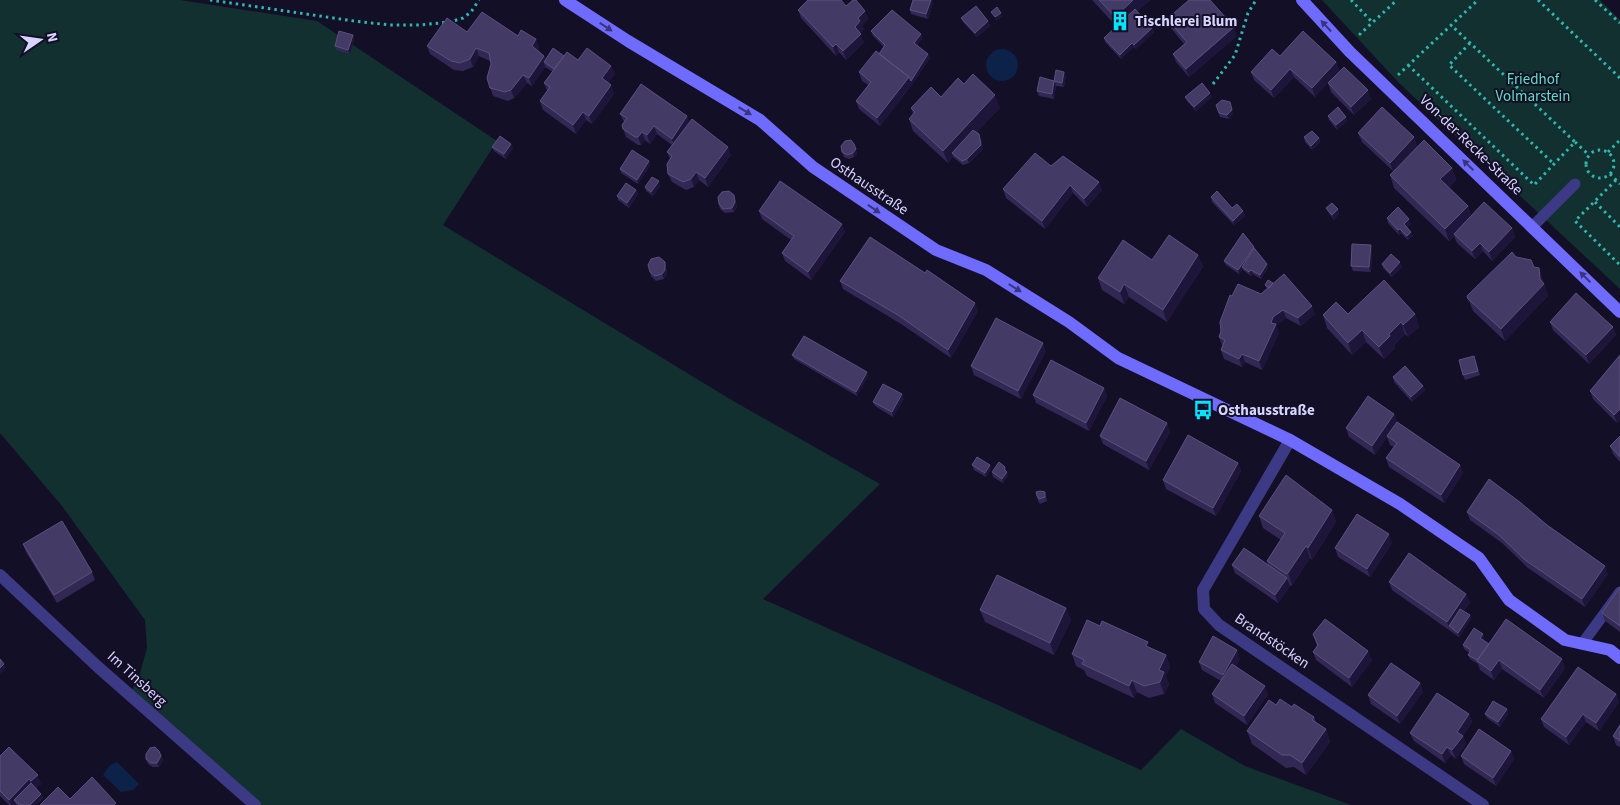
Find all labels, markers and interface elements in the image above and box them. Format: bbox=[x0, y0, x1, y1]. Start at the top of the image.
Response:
building icon: Tischlerei Blum bbox=[1109, 10, 1131, 32]
place label: Tischlerei Blum bbox=[1135, 11, 1237, 32]
north arrow bbox=[15, 15, 65, 65]
one-way arrow bbox=[1320, 20, 1332, 32]
one-way arrow bbox=[600, 22, 613, 31]
text: N bbox=[41, 31, 62, 44]
park label: Friedhof Volmarstein bbox=[1496, 69, 1570, 107]
street label: Von-der-Recke-Straße bbox=[1414, 90, 1528, 200]
one-way arrow bbox=[739, 106, 752, 115]
street label: Osthausstraße bbox=[826, 152, 912, 220]
one-way arrow bbox=[1463, 159, 1475, 171]
one-way arrow bbox=[868, 204, 881, 213]
one-way arrow bbox=[1579, 272, 1591, 284]
one-way arrow bbox=[1009, 283, 1022, 293]
bus stop icon: Osthausstraße bbox=[1192, 399, 1214, 421]
place label: Osthausstraße bbox=[1218, 400, 1315, 421]
street label: Brandstöcken bbox=[1230, 608, 1314, 674]
street label: Im Tinsberg bbox=[102, 646, 172, 712]

